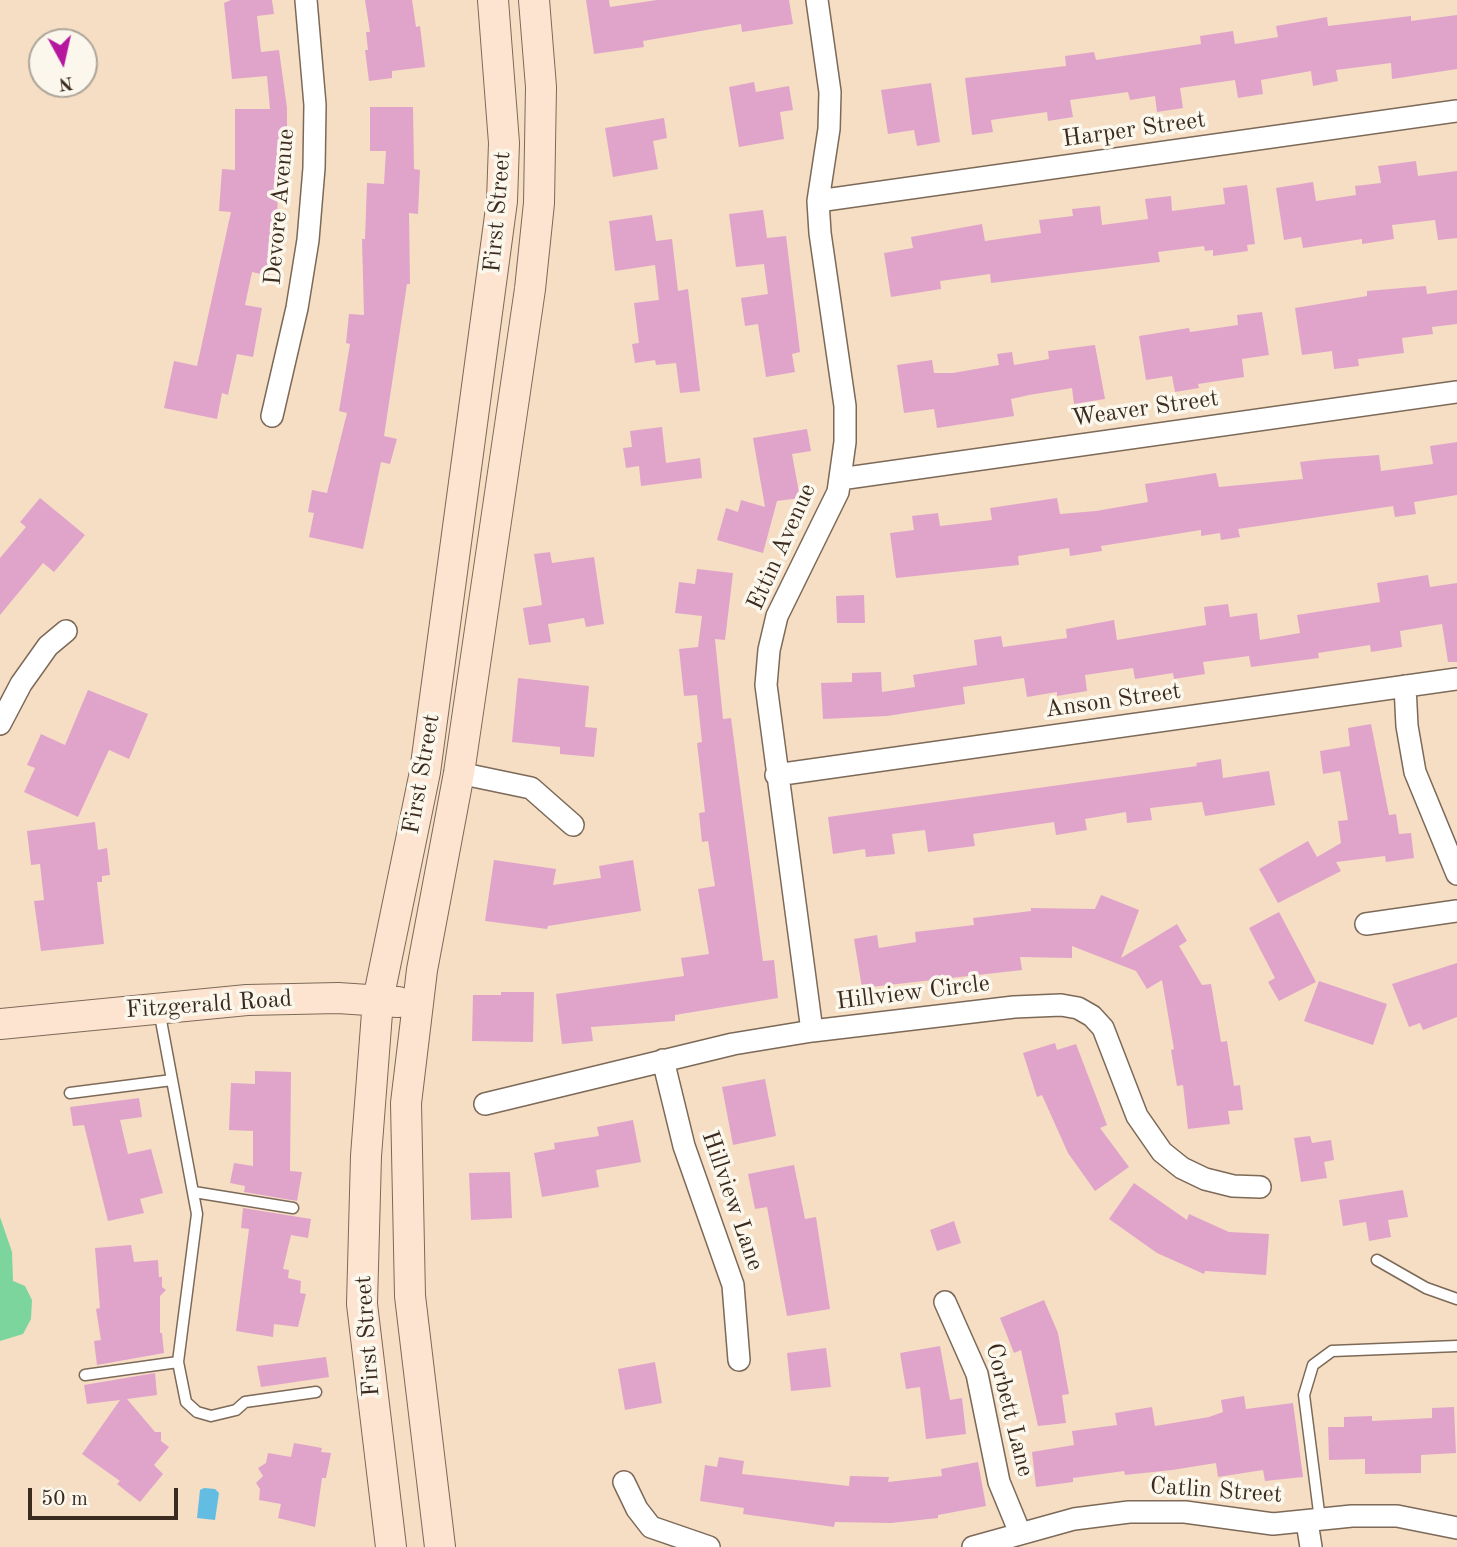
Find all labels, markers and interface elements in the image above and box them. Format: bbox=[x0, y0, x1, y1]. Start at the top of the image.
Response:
north arrow bbox=[28, 28, 98, 98]
text: N bbox=[57, 72, 74, 93]
street label: Harper Street bbox=[1061, 106, 1207, 154]
street label: Devore Avenue bbox=[259, 128, 301, 286]
street label: First Street bbox=[478, 150, 518, 274]
street label: Weaver Street bbox=[1070, 384, 1220, 434]
street label: Ettin Avenue bbox=[741, 479, 823, 615]
street label: Anson Street bbox=[1043, 677, 1183, 725]
street label: First Street bbox=[397, 712, 447, 836]
street label: Hillview Circle bbox=[835, 969, 991, 1017]
street label: Fitzgerald Road bbox=[125, 985, 293, 1025]
street label: Hillview Lane bbox=[695, 1127, 769, 1275]
street label: First Street bbox=[349, 1274, 387, 1398]
street label: Corbett Lane bbox=[979, 1340, 1039, 1480]
street label: Catlin Street bbox=[1149, 1472, 1283, 1510]
scale bar bbox=[32, 1474, 182, 1518]
text: 50 m bbox=[41, 1489, 88, 1510]

